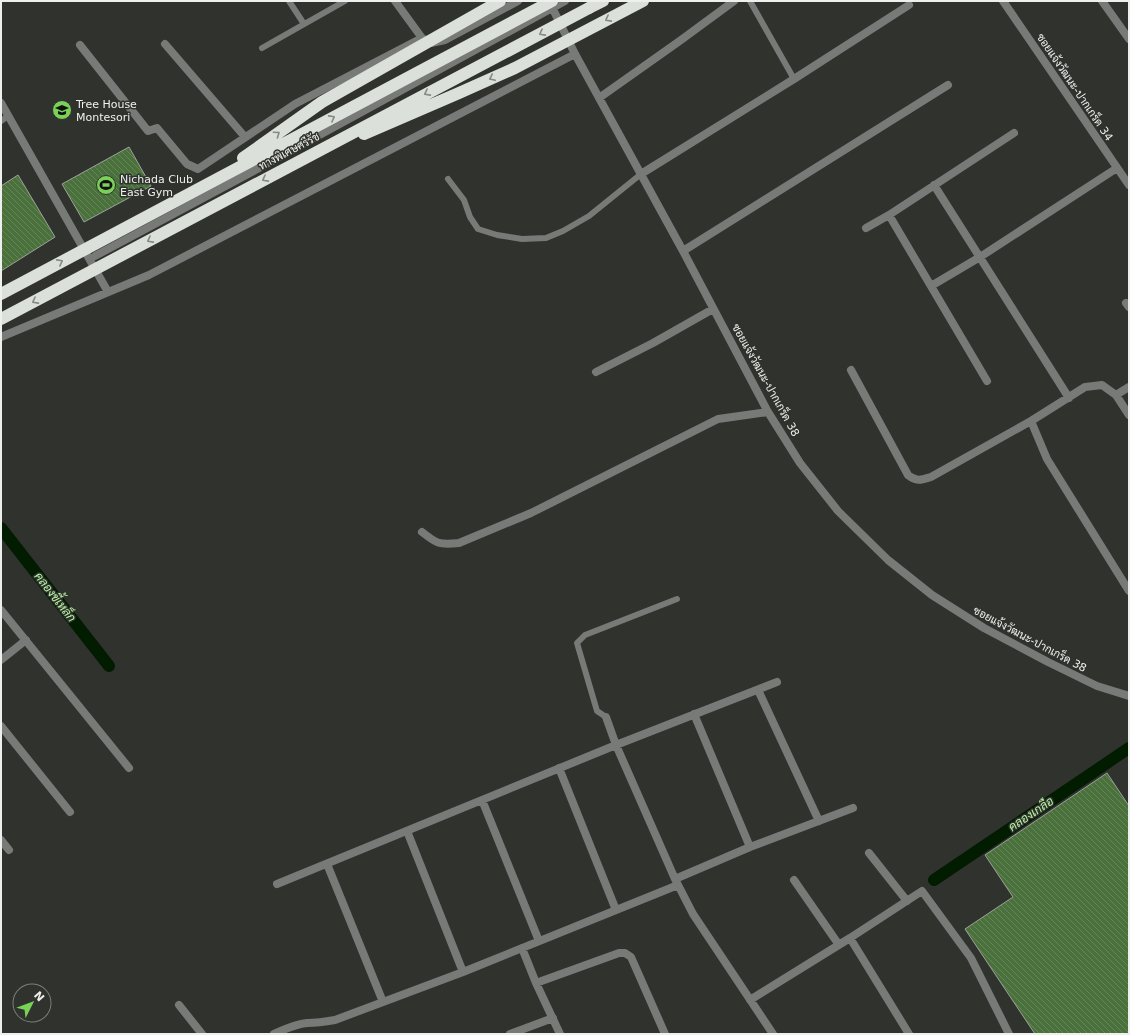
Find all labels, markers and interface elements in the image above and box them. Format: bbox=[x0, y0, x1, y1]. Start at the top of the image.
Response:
one-way arrow bbox=[605, 14, 612, 22]
one-way arrow bbox=[539, 28, 547, 36]
street label: ซอยแจ้งวัฒนะ-ปากเกร็ด 34 bbox=[1034, 29, 1118, 143]
one-way arrow bbox=[489, 73, 497, 81]
one-way arrow bbox=[424, 88, 431, 96]
place label: Tree House Montesori bbox=[75, 98, 137, 124]
school or university icon: Tree House Montesori bbox=[51, 99, 73, 121]
one-way arrow bbox=[328, 115, 336, 122]
street label: ทางพิเศษศรีรัช bbox=[256, 128, 322, 173]
one-way arrow bbox=[273, 131, 280, 139]
place label: Nichada Club East Gym bbox=[120, 173, 193, 199]
sports icon: Nichada Club East Gym bbox=[95, 174, 117, 196]
one-way arrow bbox=[261, 174, 269, 181]
one-way arrow bbox=[147, 235, 154, 242]
one-way arrow bbox=[56, 260, 63, 267]
one-way arrow bbox=[32, 296, 39, 303]
street label: ซอยแจ้งวัฒนะ-ปากเกร็ด 38 bbox=[729, 320, 805, 439]
water label: คลองขี้เหล็ก bbox=[31, 567, 82, 625]
street label: ซอยแจ้งวัฒนะ-ปากเกร็ด 38 bbox=[971, 601, 1090, 675]
water label: คลองเกลือ bbox=[1005, 793, 1056, 834]
north arrow bbox=[12, 983, 52, 1023]
text: N bbox=[31, 989, 47, 1004]

